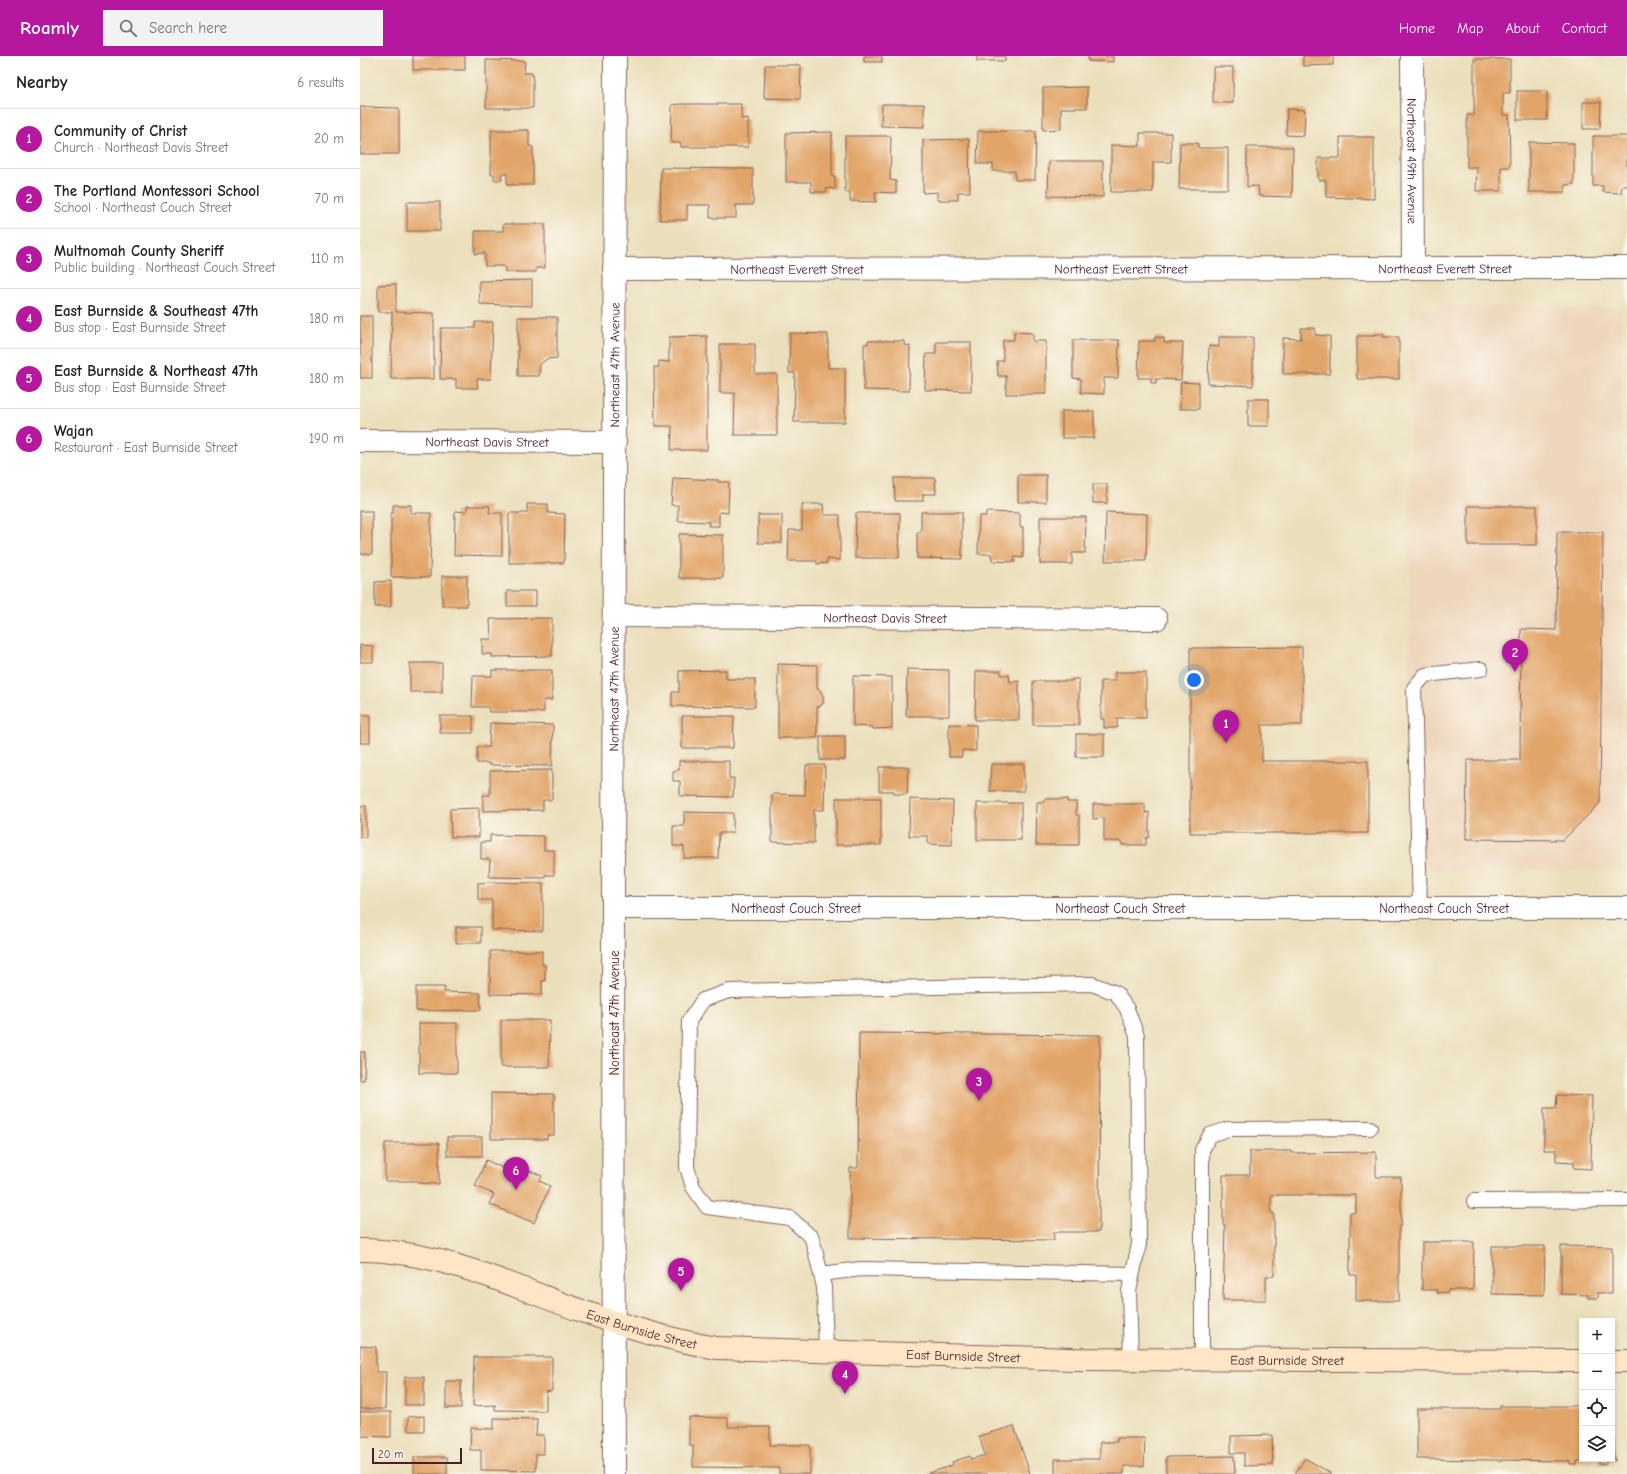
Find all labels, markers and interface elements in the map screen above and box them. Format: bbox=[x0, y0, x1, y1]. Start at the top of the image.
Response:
search box bbox=[103, 10, 383, 46]
text: Roamly bbox=[20, 17, 79, 39]
icon: search bbox=[117, 17, 139, 39]
text: Search here bbox=[149, 19, 227, 37]
text: Home bbox=[1399, 20, 1435, 37]
text: Map bbox=[1457, 20, 1483, 37]
text: About bbox=[1505, 20, 1540, 37]
text: Contact bbox=[1562, 20, 1607, 37]
text: Nearby bbox=[16, 73, 67, 92]
text: 6 results bbox=[297, 75, 344, 90]
street label: Northeast 49th Avenue bbox=[1405, 98, 1420, 224]
text: Community of Christ bbox=[54, 122, 187, 140]
text: 1 bbox=[26, 131, 32, 146]
text: 20 m bbox=[314, 131, 344, 146]
text: Church · Northeast Davis Street bbox=[54, 140, 228, 155]
text: The Portland Montessori School bbox=[54, 182, 260, 200]
text: 2 bbox=[26, 191, 32, 206]
text: 70 m bbox=[315, 191, 344, 206]
text: School · Northeast Couch Street bbox=[54, 200, 232, 215]
text: Multnomah County Sheriff bbox=[54, 242, 224, 260]
text: 3 bbox=[26, 251, 32, 266]
text: 110 m bbox=[311, 251, 344, 266]
text: Public building · Northeast Couch Street bbox=[54, 260, 275, 275]
street label: Northeast Everett Street bbox=[730, 261, 865, 276]
street label: Northeast Everett Street bbox=[1054, 261, 1189, 276]
street label: Northeast Everett Street bbox=[1378, 261, 1513, 276]
text: East Burnside & Southeast 47th bbox=[54, 302, 258, 320]
street label: Northeast 47th Avenue bbox=[607, 302, 622, 428]
text: 4 bbox=[26, 311, 32, 326]
text: 180 m bbox=[309, 311, 344, 326]
text: Bus stop · East Burnside Street bbox=[54, 320, 226, 335]
text: East Burnside & Northeast 47th bbox=[54, 362, 258, 380]
text: 5 bbox=[26, 371, 32, 386]
text: 180 m bbox=[309, 371, 344, 386]
text: Bus stop · East Burnside Street bbox=[54, 380, 226, 395]
text: Wajan bbox=[54, 422, 93, 440]
text: 6 bbox=[26, 431, 32, 446]
text: 190 m bbox=[309, 431, 344, 446]
street label: Northeast Davis Street bbox=[425, 434, 550, 449]
text: Restaurant · East Burnside Street bbox=[54, 440, 237, 455]
street label: Northeast Davis Street bbox=[823, 610, 948, 625]
street label: Northeast 47th Avenue bbox=[606, 626, 621, 752]
pin: 2 bbox=[1502, 639, 1528, 672]
your location bbox=[1184, 670, 1204, 690]
pin: 1 bbox=[1213, 710, 1239, 743]
street label: Northeast Couch Street bbox=[731, 901, 862, 916]
street label: Northeast Couch Street bbox=[1055, 901, 1186, 916]
street label: Northeast Couch Street bbox=[1379, 901, 1510, 916]
street label: Northeast 47th Avenue bbox=[607, 950, 622, 1076]
pin: 3 bbox=[966, 1068, 992, 1101]
pin: 6 bbox=[503, 1157, 529, 1190]
pin: 5 bbox=[668, 1258, 694, 1291]
street label: East Burnside Street bbox=[585, 1306, 699, 1352]
map controls bbox=[1579, 1318, 1615, 1462]
button: + bbox=[1579, 1318, 1615, 1354]
street label: East Burnside Street bbox=[906, 1346, 1022, 1365]
street label: East Burnside Street bbox=[1230, 1352, 1345, 1368]
button: − bbox=[1579, 1354, 1615, 1390]
pin: 4 bbox=[832, 1361, 858, 1394]
button: locate bbox=[1579, 1390, 1615, 1426]
button: layers bbox=[1579, 1426, 1615, 1462]
scale bar bbox=[372, 1446, 462, 1465]
text: 20 m bbox=[378, 1448, 403, 1461]

